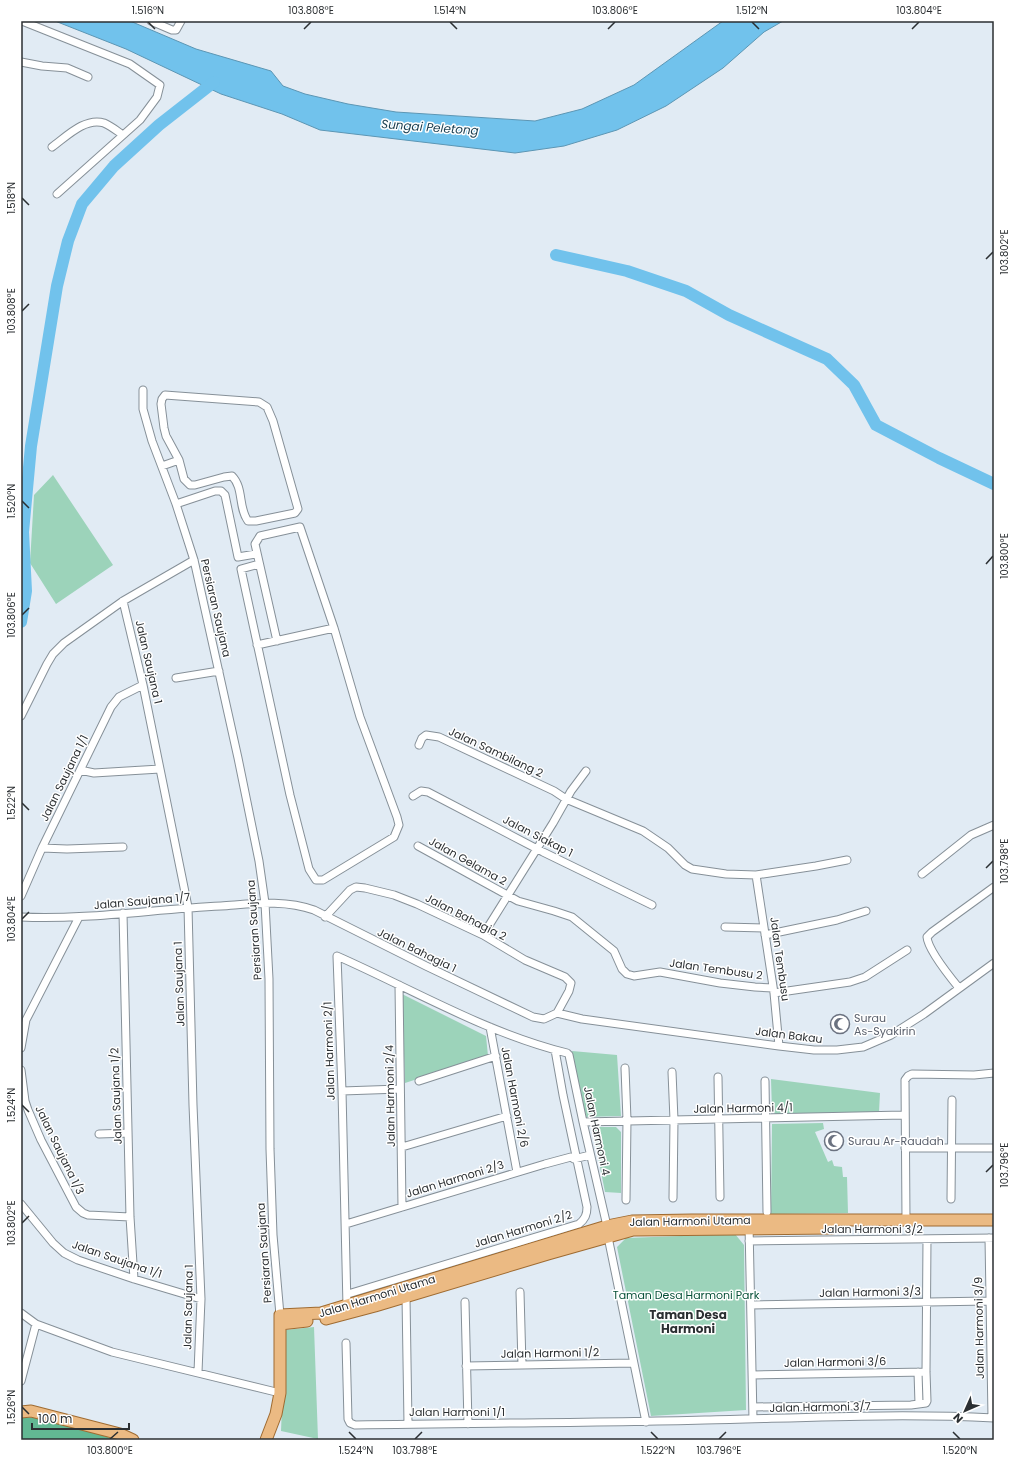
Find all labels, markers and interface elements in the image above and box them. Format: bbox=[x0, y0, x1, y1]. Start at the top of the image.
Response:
text: 1.516°N bbox=[132, 3, 164, 18]
text: 103.808°E bbox=[288, 3, 334, 18]
text: 1.514°N bbox=[434, 3, 466, 18]
text: 103.806°E bbox=[592, 3, 638, 18]
text: 1.512°N bbox=[736, 3, 768, 18]
text: 103.804°E bbox=[896, 3, 942, 18]
water label: Sungai Peletong bbox=[381, 115, 479, 139]
text: 1.518°N bbox=[4, 182, 19, 214]
text: 103.802°E bbox=[997, 229, 1012, 275]
text: 103.808°E bbox=[4, 288, 19, 334]
text: 1.520°N bbox=[4, 484, 19, 518]
text: 103.800°E bbox=[997, 533, 1012, 579]
street label: Persiaran Saujana bbox=[197, 557, 235, 659]
text: 103.806°E bbox=[4, 592, 19, 638]
street label: Jalan Saujana 1 bbox=[132, 619, 166, 705]
street label: Jalan Sambilang 2 bbox=[446, 723, 546, 781]
street label: Jalan Saujana 1/1 bbox=[36, 732, 92, 824]
text: 1.522°N bbox=[4, 786, 19, 820]
street label: Jalan Siakap 1 bbox=[500, 811, 576, 861]
street label: Jalan Gelama 2 bbox=[426, 833, 510, 889]
text: 103.798°E bbox=[997, 839, 1012, 883]
street label: Persiaran Saujana bbox=[243, 879, 265, 981]
street label: Jalan Saujana 1/7 bbox=[93, 889, 191, 913]
street label: Jalan Bahagia 2 bbox=[423, 890, 509, 944]
text: 103.804°E bbox=[4, 896, 19, 942]
street label: Jalan Tembusu bbox=[766, 916, 794, 1002]
street label: Jalan Bahagia 1 bbox=[375, 924, 459, 976]
street label: Jalan Saujana 1 bbox=[170, 941, 188, 1027]
street label: Jalan Tembusu 2 bbox=[668, 955, 764, 983]
street label: Jalan Harmoni 2/1 bbox=[319, 1001, 339, 1101]
place label: Surau As-Syakirin bbox=[854, 1010, 916, 1039]
mosque icon: Surau As-Syakirin bbox=[829, 1013, 851, 1035]
street label: Jalan Bakau bbox=[754, 1023, 824, 1047]
street label: Jalan Harmoni 2/4 bbox=[381, 1045, 399, 1147]
street label: Jalan Harmoni 2/6 bbox=[497, 1045, 533, 1149]
street label: Jalan Saujana 1/2 bbox=[106, 1047, 126, 1145]
street label: Jalan Harmoni 4 bbox=[580, 1085, 614, 1177]
text: 1.524°N bbox=[4, 1088, 19, 1122]
street label: Jalan Harmoni 4/1 bbox=[693, 1099, 793, 1117]
street label: Jalan Saujana 1/3 bbox=[32, 1103, 88, 1197]
mosque icon: Surau Ar-Raudah bbox=[823, 1130, 845, 1152]
place label: Surau Ar-Raudah bbox=[848, 1133, 944, 1149]
text: 103.796°E bbox=[997, 1143, 1012, 1187]
street label: Jalan Harmoni 2/3 bbox=[404, 1156, 506, 1202]
text: 103.802°E bbox=[4, 1200, 19, 1246]
street label: Persiaran Saujana bbox=[253, 1202, 275, 1304]
street label: Jalan Harmoni 2/2 bbox=[472, 1207, 574, 1251]
street label: Jalan Harmoni Utama bbox=[629, 1212, 751, 1230]
street label: Jalan Harmoni 3/2 bbox=[821, 1221, 923, 1237]
street label: Jalan Saujana 1/1 bbox=[70, 1236, 164, 1282]
street label: Jalan Saujana 1 bbox=[179, 1264, 197, 1350]
street label: Jalan Harmoni Utama bbox=[317, 1271, 437, 1321]
street label: Jalan Harmoni 3/9 bbox=[970, 1277, 988, 1379]
street label: Jalan Harmoni 3/3 bbox=[819, 1283, 921, 1301]
park label: Taman Desa Harmoni Park bbox=[613, 1287, 760, 1303]
district label: Taman Desa Harmoni bbox=[649, 1306, 727, 1337]
street label: Jalan Harmoni 1/2 bbox=[501, 1344, 599, 1362]
street label: Jalan Harmoni 3/6 bbox=[784, 1353, 886, 1371]
text: 1.526°N bbox=[4, 1390, 19, 1424]
north arrow bbox=[945, 1391, 985, 1431]
street label: Jalan Harmoni 3/7 bbox=[769, 1398, 871, 1416]
street label: Jalan Harmoni 1/1 bbox=[409, 1404, 505, 1420]
scale bar bbox=[32, 1405, 129, 1431]
text: N bbox=[949, 1409, 967, 1427]
text: 100 m bbox=[38, 1410, 72, 1427]
text: 103.800°E bbox=[87, 1443, 133, 1458]
text: 1.524°N bbox=[339, 1443, 373, 1458]
text: 103.798°E bbox=[393, 1443, 437, 1458]
text: 1.522°N bbox=[641, 1443, 675, 1458]
text: 103.796°E bbox=[697, 1443, 741, 1458]
text: 1.520°N bbox=[943, 1443, 977, 1458]

